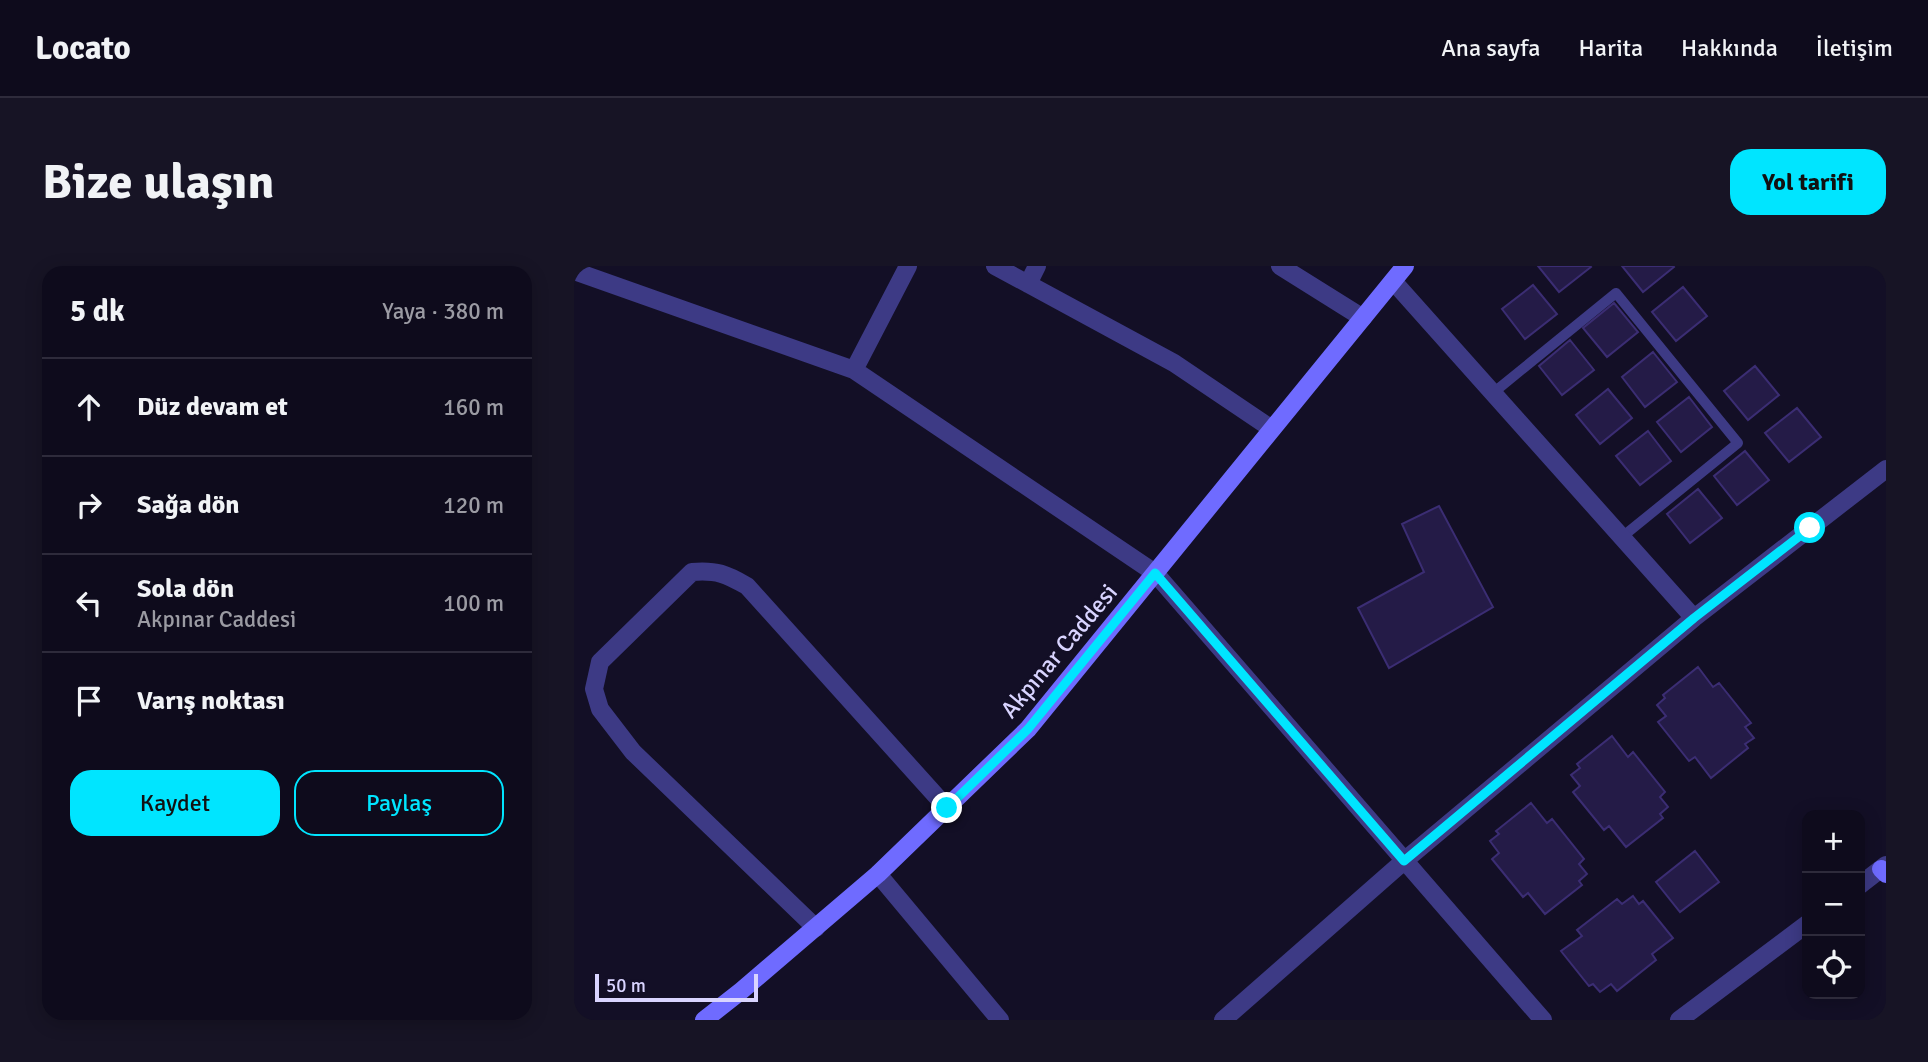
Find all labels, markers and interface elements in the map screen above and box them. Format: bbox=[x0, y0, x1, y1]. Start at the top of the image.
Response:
text: Locato bbox=[35, 28, 131, 69]
text: Ana sayfa bbox=[1441, 33, 1541, 63]
text: Harita bbox=[1579, 33, 1643, 63]
text: Hakkında bbox=[1681, 33, 1778, 63]
text: İletişim bbox=[1816, 33, 1893, 63]
button: Yol tarifi bbox=[1730, 149, 1886, 215]
text: Bize ulaşın bbox=[42, 152, 274, 212]
text: 5 dk bbox=[70, 293, 125, 330]
text: Yaya · 380 m bbox=[382, 297, 504, 326]
icon: ahead bbox=[70, 388, 108, 426]
text: Düz devam et bbox=[137, 391, 288, 423]
text: 160 m bbox=[443, 393, 504, 422]
icon: right bbox=[70, 486, 108, 524]
text: Sağa dön bbox=[137, 489, 240, 521]
text: 120 m bbox=[443, 491, 504, 520]
route start bbox=[1794, 512, 1825, 543]
text: Sola dön bbox=[137, 573, 234, 605]
street label: Akpınar Caddesi bbox=[994, 578, 1124, 724]
icon: left bbox=[70, 584, 108, 622]
text: 100 m bbox=[443, 589, 504, 618]
text: Akpınar Caddesi bbox=[137, 605, 296, 634]
icon: arrive bbox=[70, 682, 108, 720]
text: Varış noktası bbox=[137, 685, 285, 717]
button: Kaydet bbox=[70, 770, 280, 836]
button: Paylaş bbox=[294, 770, 504, 836]
route end bbox=[931, 792, 962, 823]
map controls bbox=[1802, 810, 1865, 999]
button: + bbox=[1802, 810, 1865, 873]
button: − bbox=[1802, 873, 1865, 936]
button: locate bbox=[1802, 936, 1865, 999]
scale bar bbox=[595, 971, 758, 1003]
text: 50 m bbox=[606, 974, 646, 998]

